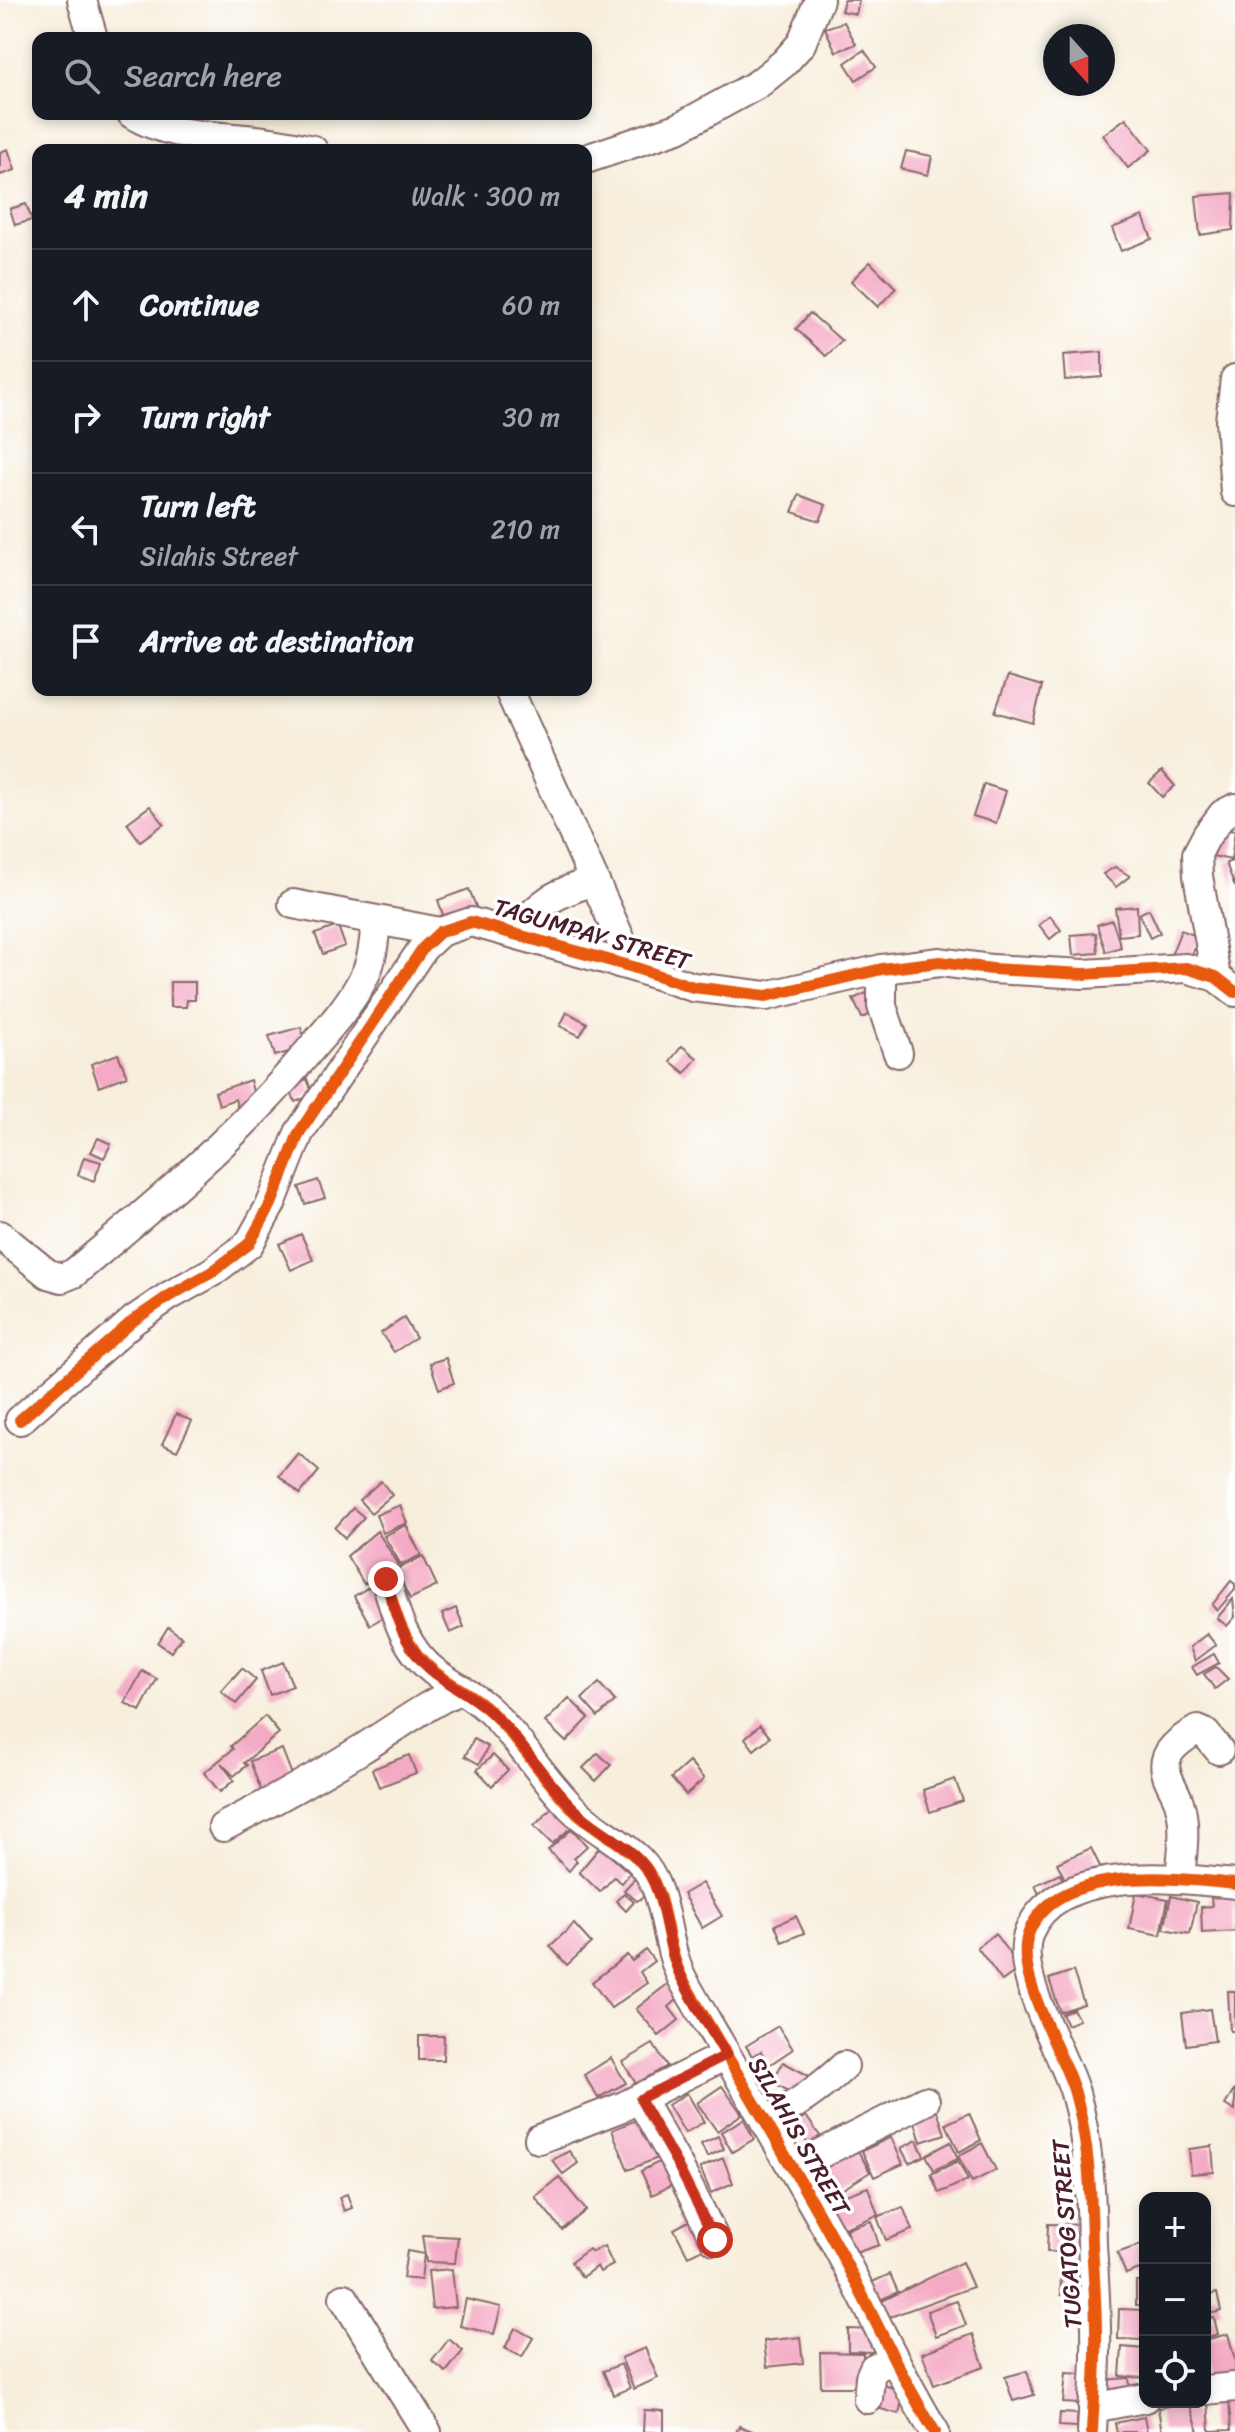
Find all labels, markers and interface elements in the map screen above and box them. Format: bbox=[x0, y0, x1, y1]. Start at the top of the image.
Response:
north arrow bbox=[1043, 24, 1115, 96]
search box bbox=[32, 32, 592, 120]
text: Search here bbox=[124, 49, 282, 103]
icon: search bbox=[60, 54, 104, 98]
text: 4 min bbox=[64, 166, 148, 226]
text: Walk · 300 m bbox=[411, 173, 560, 219]
text: Continue bbox=[140, 278, 259, 332]
text: 60 m bbox=[502, 282, 560, 328]
icon: ahead bbox=[64, 283, 108, 327]
text: Turn right bbox=[140, 390, 270, 444]
text: 30 m bbox=[503, 394, 560, 440]
icon: right bbox=[64, 395, 108, 439]
text: Turn left bbox=[140, 479, 256, 533]
text: 210 m bbox=[491, 506, 560, 552]
icon: left bbox=[64, 507, 108, 551]
text: Silahis Street bbox=[140, 533, 298, 579]
text: Arrive at destination bbox=[140, 614, 414, 668]
icon: arrive bbox=[64, 619, 108, 663]
street label: TAGUMPAY STREET bbox=[489, 886, 697, 983]
route end bbox=[368, 1561, 404, 1597]
street label: SILAHIS STREET bbox=[736, 2048, 862, 2225]
street label: TUGATOG STREET bbox=[1039, 2137, 1095, 2330]
map controls bbox=[1139, 2192, 1211, 2408]
button: + bbox=[1139, 2192, 1211, 2264]
route start bbox=[697, 2222, 733, 2258]
button: − bbox=[1139, 2264, 1211, 2336]
button: locate bbox=[1139, 2336, 1211, 2408]

